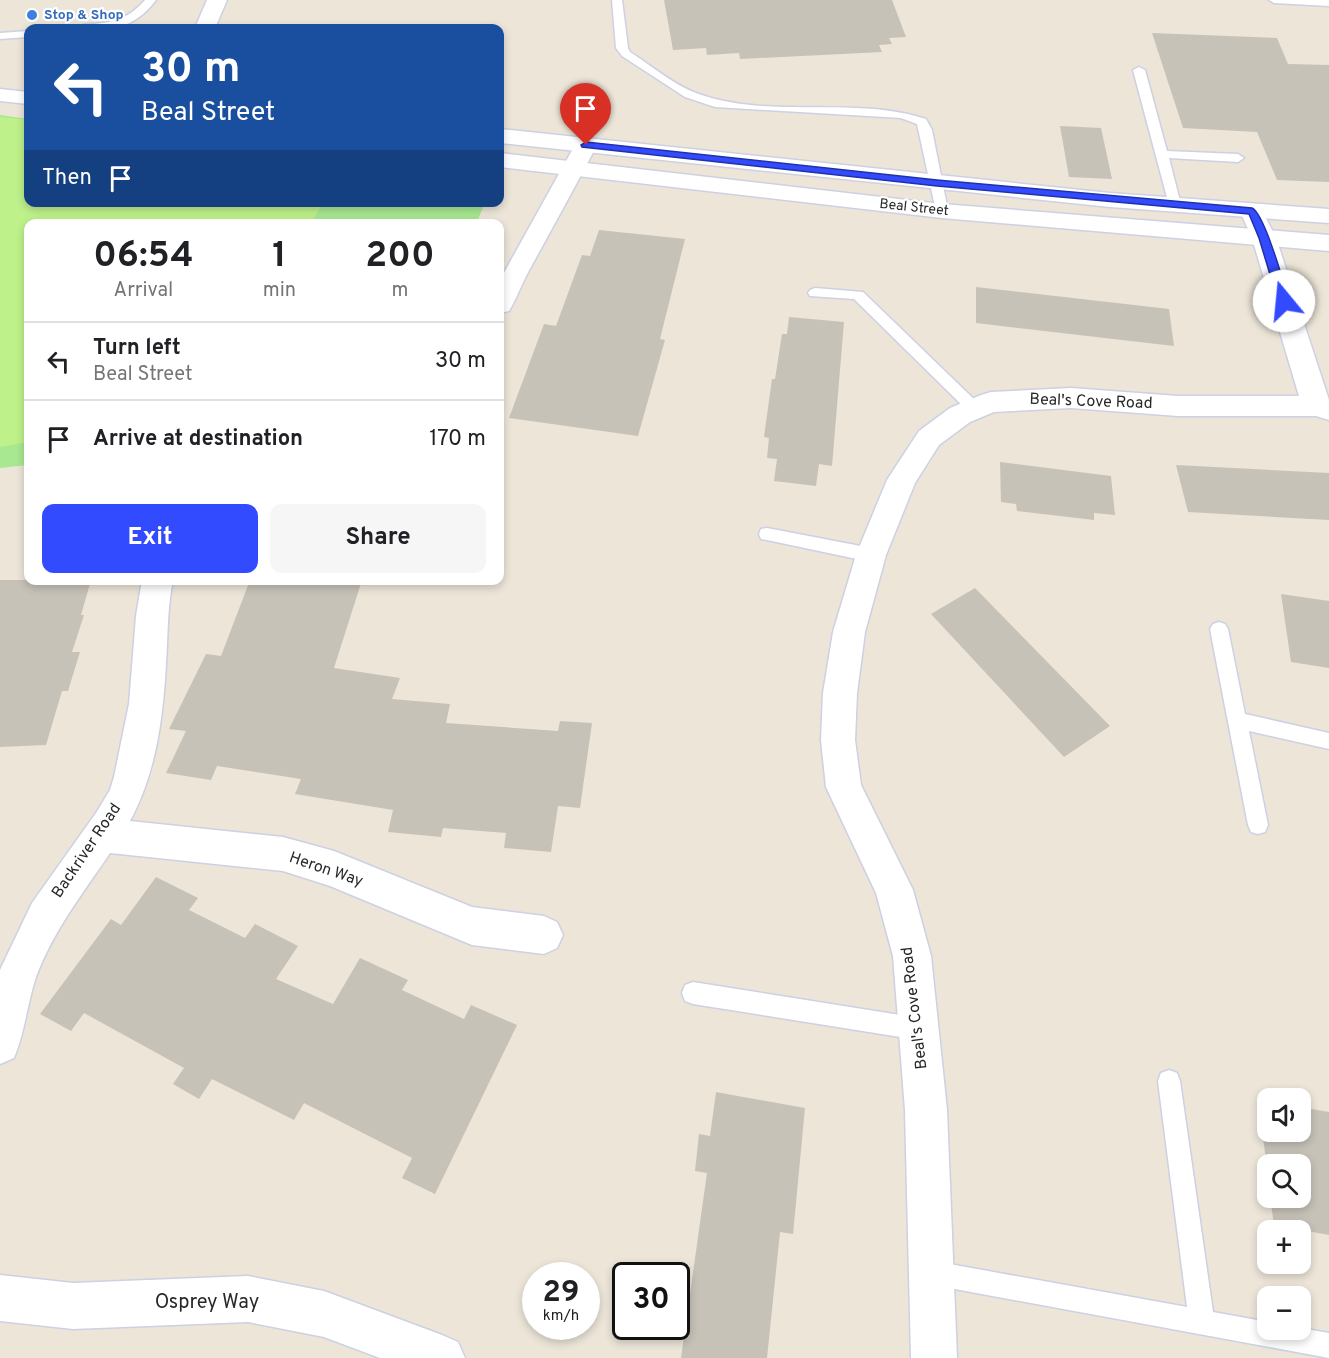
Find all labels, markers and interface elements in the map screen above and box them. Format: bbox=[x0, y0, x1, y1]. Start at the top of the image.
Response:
place label: Stop & Shop bbox=[44, 7, 124, 24]
marker: Stop & Shop bbox=[25, 8, 39, 22]
text: 30 m bbox=[141, 44, 240, 97]
icon: left bbox=[42, 48, 120, 126]
pin bbox=[560, 83, 611, 145]
icon: arrive bbox=[569, 92, 602, 125]
text: Beal Street bbox=[141, 96, 275, 130]
icon: arrive bbox=[104, 162, 137, 195]
text: Then bbox=[42, 165, 92, 192]
street label: Beal Street bbox=[878, 196, 950, 220]
text: 06:54 bbox=[93, 234, 194, 280]
text: 1 bbox=[272, 234, 287, 280]
text: 200 bbox=[365, 234, 435, 280]
position arrow bbox=[1252, 269, 1316, 333]
text: Arrival bbox=[114, 278, 173, 304]
text: min bbox=[263, 278, 296, 304]
text: m bbox=[392, 278, 409, 304]
text: Turn left bbox=[93, 335, 181, 362]
icon: left bbox=[42, 345, 75, 378]
text: 30 m bbox=[435, 348, 486, 375]
text: Beal Street bbox=[93, 362, 192, 388]
street label: Beal's Cove Road bbox=[1029, 390, 1153, 414]
icon: arrive bbox=[42, 423, 75, 456]
text: Arrive at destination bbox=[93, 426, 303, 453]
text: 170 m bbox=[429, 426, 486, 453]
button: Exit bbox=[42, 504, 258, 573]
button: Share bbox=[270, 504, 486, 573]
street label: Backriver Road bbox=[48, 800, 126, 902]
street label: Heron Way bbox=[286, 848, 366, 892]
street label: Beal's Cove Road bbox=[898, 946, 932, 1070]
map controls bbox=[1257, 1088, 1311, 1340]
button: sound bbox=[1257, 1088, 1311, 1142]
button: search bbox=[1257, 1154, 1311, 1208]
button: + bbox=[1257, 1220, 1311, 1274]
speed limit sign: 30 bbox=[612, 1262, 690, 1340]
text: 29 bbox=[543, 1275, 579, 1312]
button: − bbox=[1257, 1286, 1311, 1340]
street label: Osprey Way bbox=[155, 1290, 259, 1316]
text: km/h bbox=[543, 1307, 579, 1326]

